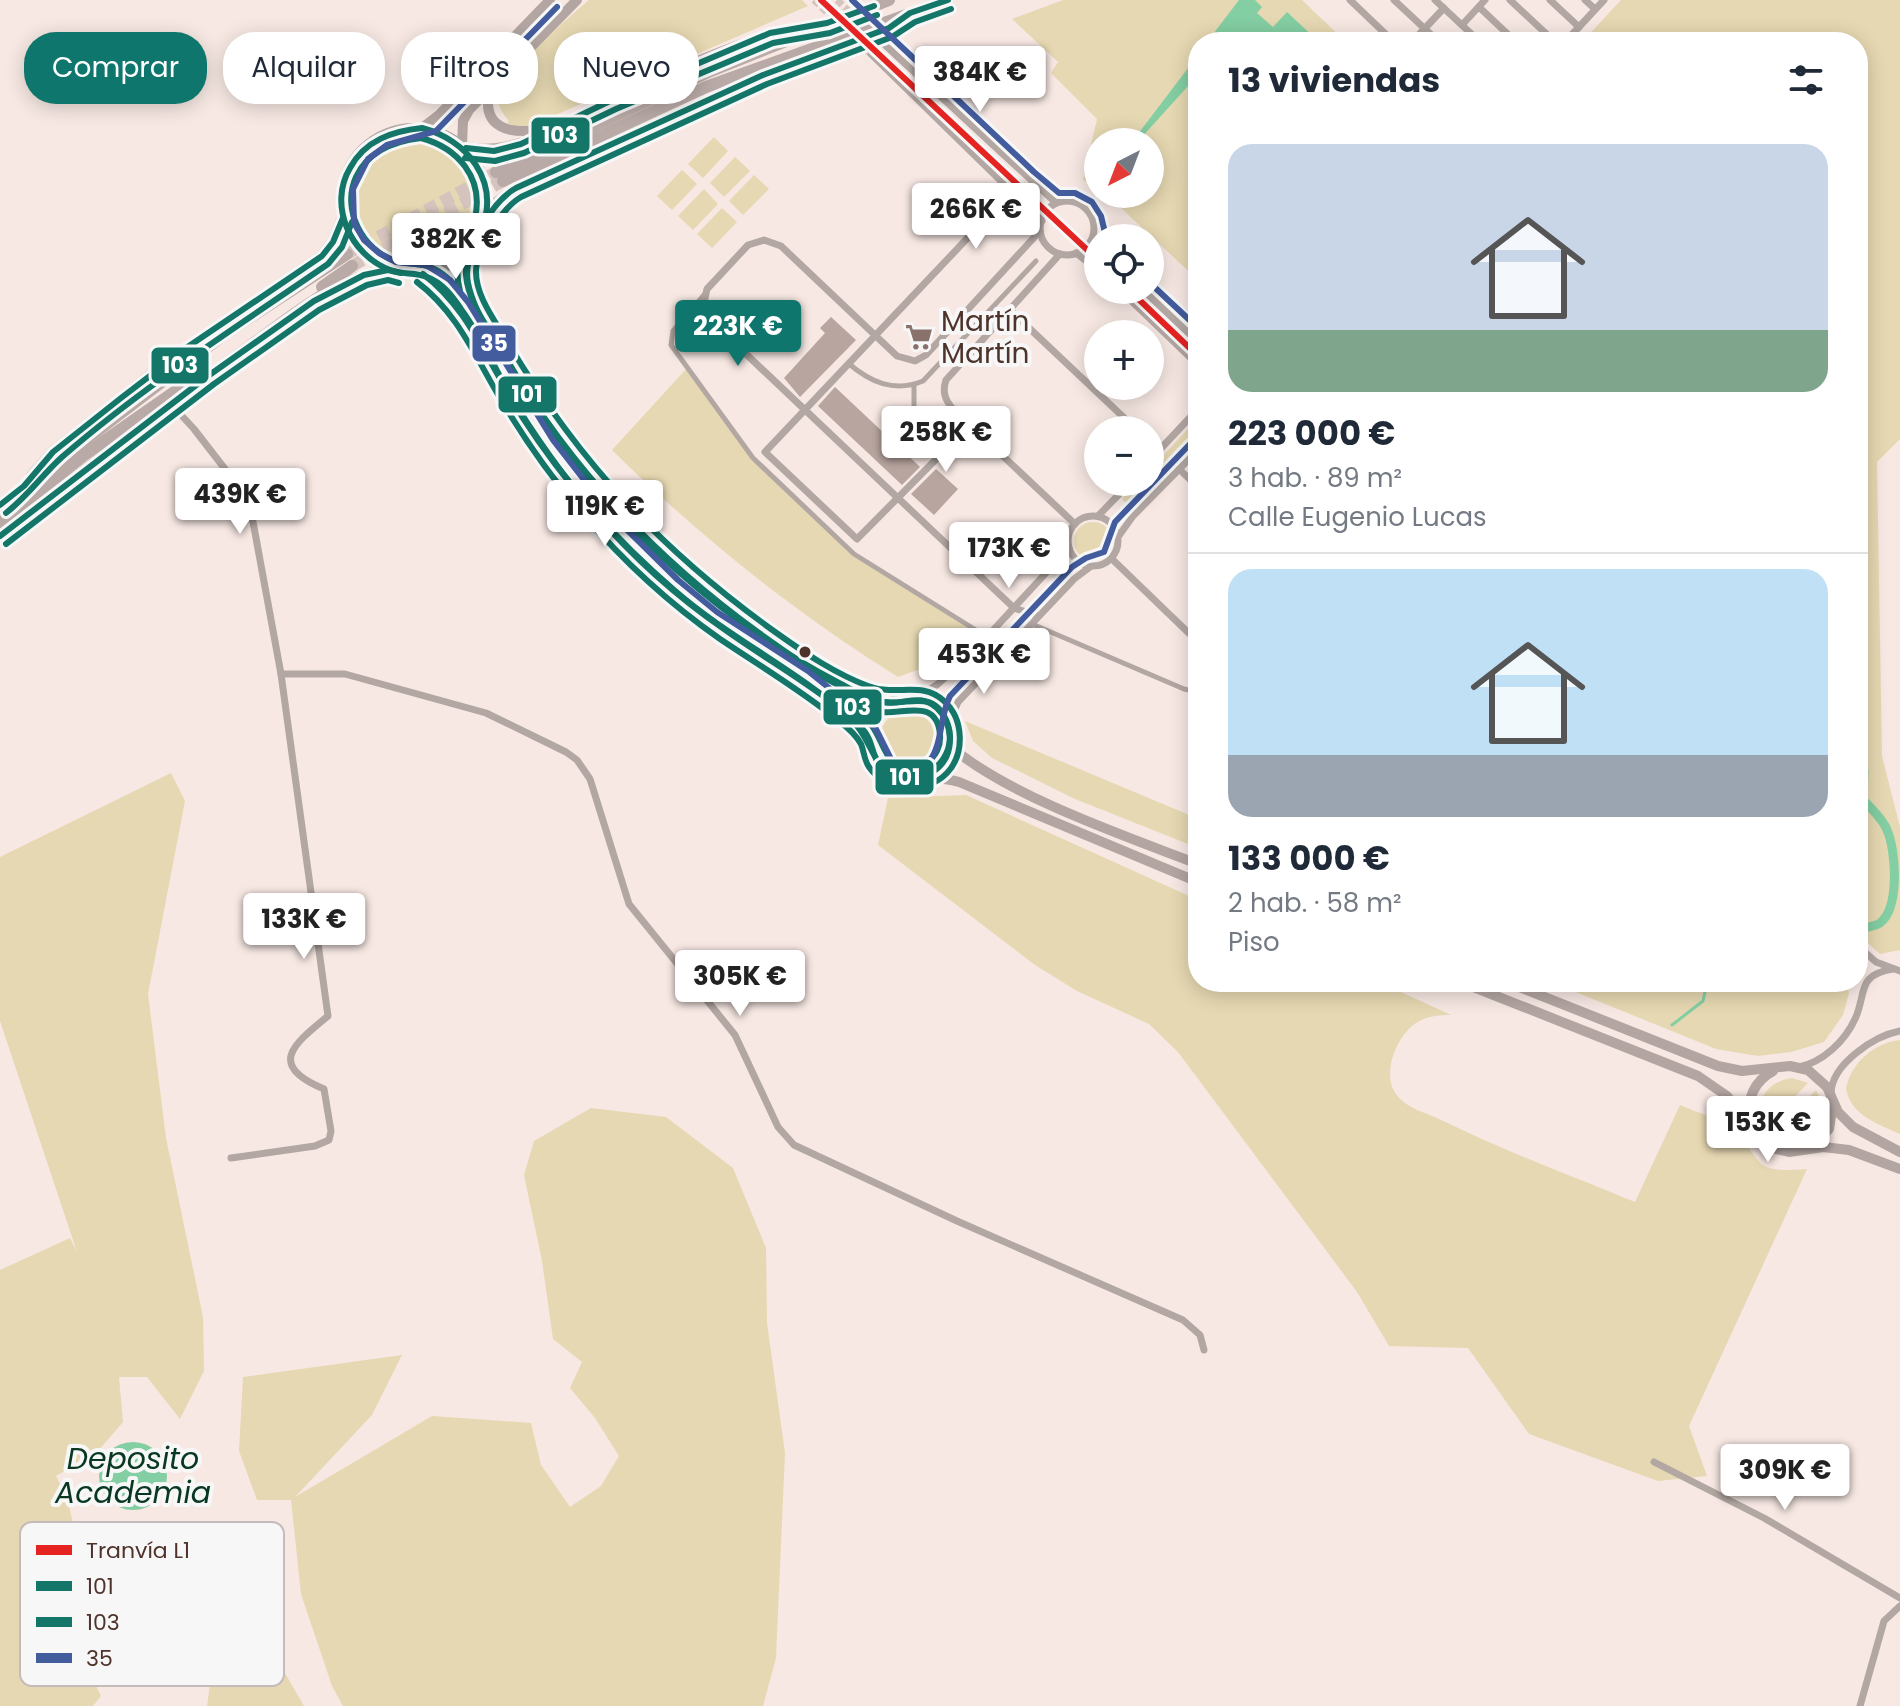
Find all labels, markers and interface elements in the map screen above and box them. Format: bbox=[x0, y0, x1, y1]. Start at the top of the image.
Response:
chip: Comprar bbox=[24, 32, 207, 104]
chip: Alquilar bbox=[223, 32, 385, 104]
chip: Filtros bbox=[401, 32, 538, 104]
chip: Nuevo bbox=[554, 32, 699, 104]
pin: 384K € bbox=[915, 46, 1045, 114]
text: 384K € bbox=[933, 54, 1027, 90]
text: 13 viviendas bbox=[1228, 56, 1440, 104]
icon: filters bbox=[1784, 58, 1828, 102]
line badge: 103 bbox=[530, 116, 591, 155]
text: 103 bbox=[542, 120, 578, 151]
north arrow bbox=[1084, 128, 1164, 208]
map controls bbox=[1084, 128, 1164, 496]
pin: 266K € bbox=[911, 183, 1041, 251]
text: 266K € bbox=[930, 191, 1022, 227]
icon: home bbox=[1456, 196, 1600, 340]
pin: 382K € bbox=[391, 213, 521, 281]
text: 382K € bbox=[410, 221, 502, 257]
button: locate bbox=[1084, 224, 1164, 304]
pin: 223K € bbox=[673, 300, 803, 368]
place label: Martín Martín bbox=[941, 302, 1029, 373]
text: 223K € bbox=[693, 308, 783, 344]
button: + bbox=[1084, 320, 1164, 400]
supermarket icon: Martín Martín bbox=[904, 322, 934, 352]
line badge: 35 bbox=[471, 324, 517, 363]
text: 35 bbox=[480, 328, 508, 359]
line badge: 103 bbox=[150, 346, 210, 385]
text: 103 bbox=[162, 350, 198, 381]
line badge: 101 bbox=[497, 375, 558, 414]
text: 101 bbox=[512, 379, 542, 410]
pin: 258K € bbox=[881, 406, 1011, 474]
text: 223 000 € bbox=[1228, 409, 1395, 457]
text: 258K € bbox=[900, 414, 992, 450]
button: − bbox=[1084, 416, 1164, 496]
text: 3 hab. · 89 m² bbox=[1228, 460, 1402, 496]
pin: 439K € bbox=[175, 468, 305, 536]
text: 439K € bbox=[193, 476, 287, 512]
pin: 119K € bbox=[540, 480, 670, 548]
text: 119K € bbox=[565, 488, 645, 524]
text: Calle Eugenio Lucas bbox=[1228, 499, 1487, 535]
pin: 173K € bbox=[944, 522, 1074, 590]
text: 173K € bbox=[967, 530, 1051, 566]
icon: home bbox=[1456, 621, 1600, 765]
pin: 453K € bbox=[919, 628, 1049, 696]
text: 453K € bbox=[937, 636, 1031, 672]
unlabelled marker bbox=[797, 644, 813, 660]
line badge: 103 bbox=[822, 688, 883, 726]
text: 103 bbox=[835, 692, 871, 723]
line badge: 101 bbox=[874, 758, 935, 796]
text: 101 bbox=[890, 762, 920, 793]
text: 133 000 € bbox=[1228, 834, 1390, 882]
text: 2 hab. · 58 m² bbox=[1228, 885, 1402, 921]
pin: 133K € bbox=[239, 893, 369, 961]
text: 133K € bbox=[261, 901, 347, 937]
text: Piso bbox=[1228, 924, 1280, 960]
pin: 305K € bbox=[675, 950, 805, 1018]
text: 305K € bbox=[693, 958, 787, 994]
pin: 153K € bbox=[1703, 1096, 1833, 1164]
text: 153K € bbox=[1725, 1104, 1811, 1140]
water label: Deposito Academia bbox=[54, 1437, 211, 1514]
pin: 309K € bbox=[1720, 1444, 1850, 1512]
text: 309K € bbox=[1738, 1452, 1832, 1488]
legend bbox=[20, 1522, 284, 1686]
text: Tranvía L1 bbox=[86, 1535, 190, 1566]
text: 101 bbox=[86, 1571, 114, 1602]
text: 103 bbox=[86, 1607, 120, 1638]
text: 35 bbox=[86, 1643, 113, 1674]

